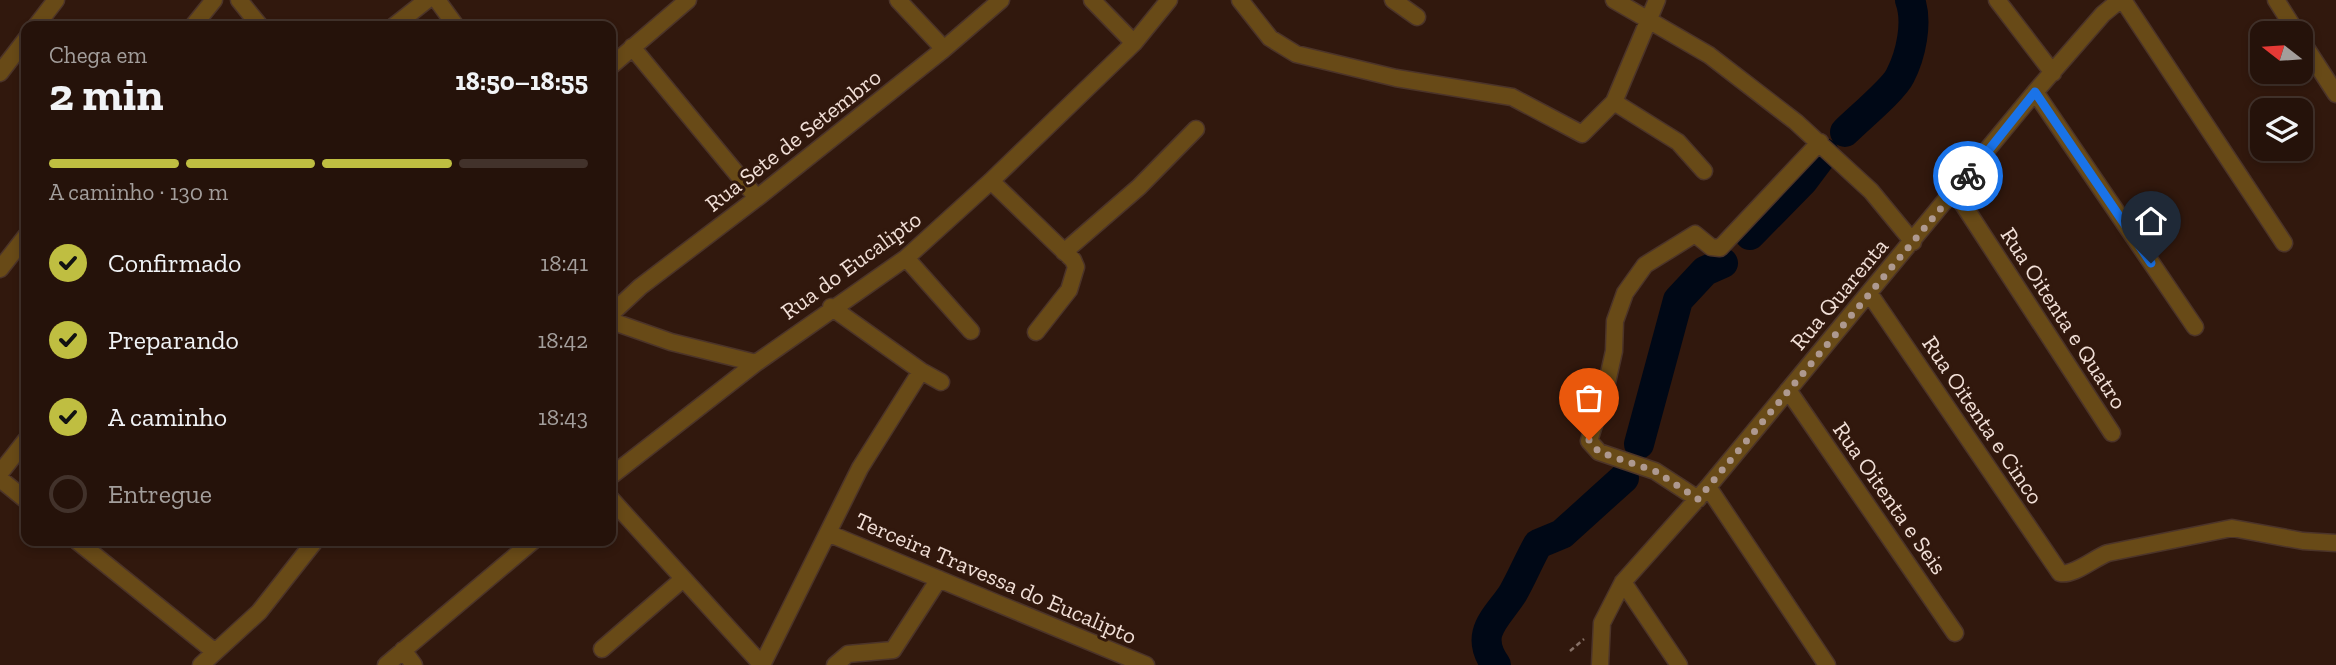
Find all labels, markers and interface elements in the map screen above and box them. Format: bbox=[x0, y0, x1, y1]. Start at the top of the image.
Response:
north arrow bbox=[2250, 21, 2314, 84]
map controls bbox=[2250, 21, 2313, 161]
text: Chega em bbox=[49, 41, 147, 69]
street label: Rua Sete de Setembro bbox=[699, 63, 887, 217]
text: 18:50–18:55 bbox=[455, 65, 588, 97]
text: 2 min bbox=[49, 67, 164, 122]
button: layers bbox=[2250, 98, 2313, 161]
courier bbox=[1933, 141, 2003, 211]
icon: bike bbox=[1949, 157, 1987, 195]
text: A caminho · 130 m bbox=[49, 178, 228, 206]
pin bbox=[2121, 191, 2181, 263]
icon: home bbox=[2132, 202, 2170, 240]
street label: Rua do Eucalipto bbox=[775, 205, 927, 325]
street label: Rua Oitenta e Quatro bbox=[1995, 222, 2133, 414]
street label: Rua Quarenta bbox=[1784, 232, 1894, 356]
icon: check bbox=[49, 244, 87, 282]
text: Confirmado bbox=[108, 247, 241, 279]
text: 18:41 bbox=[540, 249, 588, 277]
icon: check bbox=[49, 321, 87, 359]
text: Preparando bbox=[108, 324, 239, 356]
text: 18:42 bbox=[537, 326, 588, 354]
street label: Rua Oitenta e Cinco bbox=[1916, 331, 2050, 509]
pin bbox=[1559, 368, 1619, 440]
icon: bag bbox=[1570, 379, 1608, 417]
icon: check bbox=[49, 398, 87, 436]
text: A caminho bbox=[108, 401, 227, 433]
text: 18:43 bbox=[538, 403, 588, 431]
street label: Rua Oitenta e Seis bbox=[1827, 416, 1953, 580]
text: Entregue bbox=[108, 478, 212, 510]
street label: Terceira Travessa do Eucalipto bbox=[851, 506, 1141, 650]

